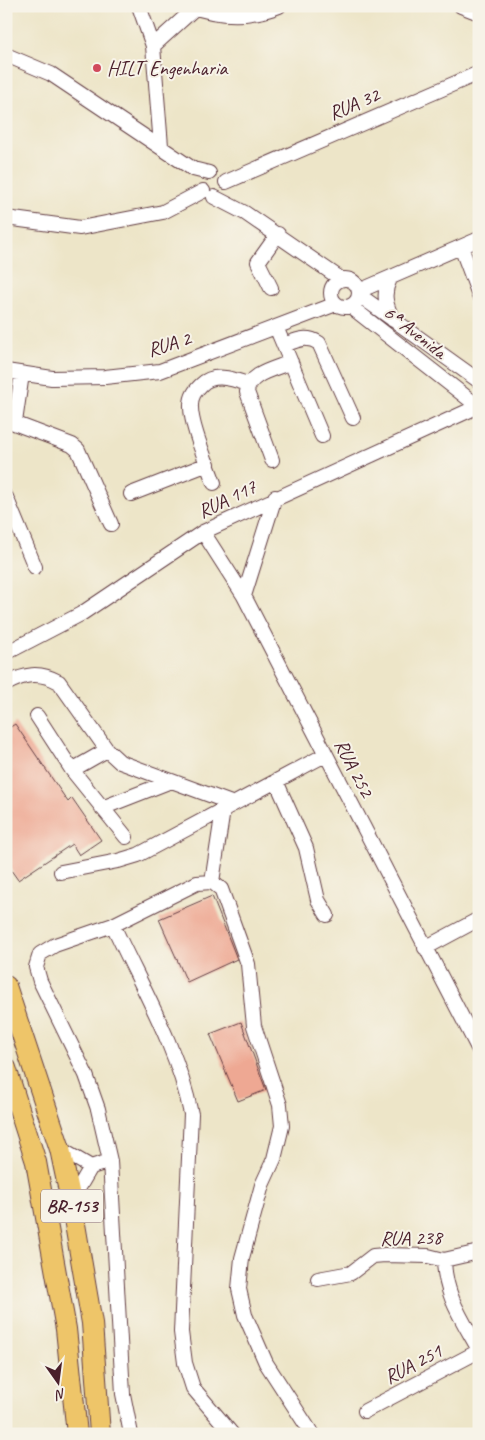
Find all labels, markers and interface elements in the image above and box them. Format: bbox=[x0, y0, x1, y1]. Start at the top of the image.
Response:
place label: HILT Engenharia bbox=[107, 56, 229, 81]
marker: HILT Engenharia bbox=[91, 62, 103, 74]
street label: RUA 32 bbox=[325, 81, 385, 126]
street label: 6ª Avenida bbox=[379, 300, 453, 365]
street label: RUA 2 bbox=[144, 325, 196, 362]
street label: RUA 117 bbox=[194, 474, 261, 524]
street label: RUA 252 bbox=[329, 735, 380, 803]
road number: BR-153 bbox=[41, 1190, 103, 1222]
street label: RUA 238 bbox=[380, 1225, 444, 1251]
street label: RUA 251 bbox=[380, 1338, 447, 1390]
north arrow bbox=[32, 1358, 82, 1408]
text: N bbox=[53, 1385, 67, 1404]

